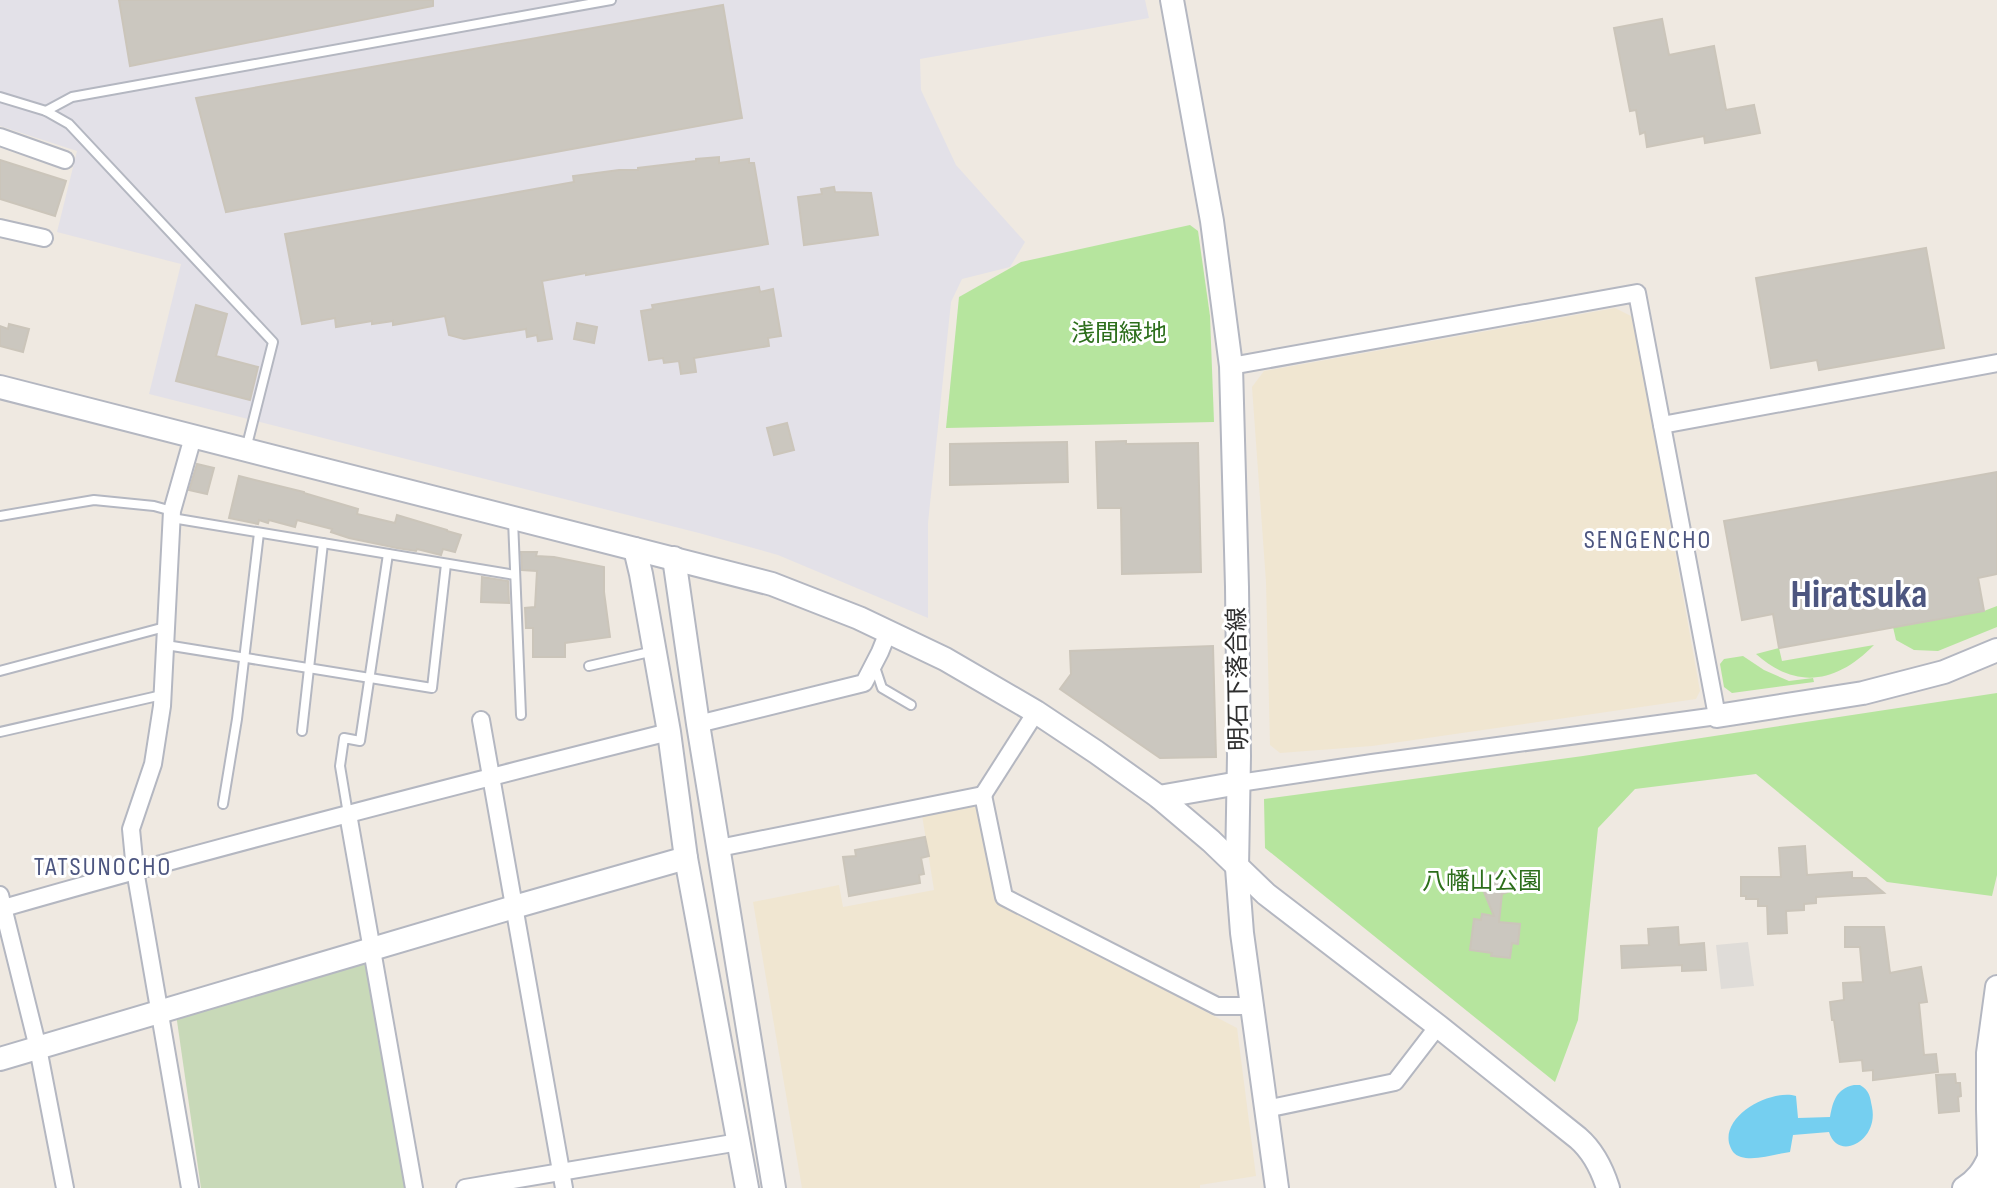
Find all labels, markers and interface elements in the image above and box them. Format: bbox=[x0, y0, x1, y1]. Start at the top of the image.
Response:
park label: 浅間緑地 bbox=[1071, 319, 1167, 348]
district label: SENGENCHO bbox=[1584, 525, 1712, 556]
district label: Hiratsuka bbox=[1791, 571, 1927, 619]
street label: 明石下落合線 bbox=[1222, 607, 1254, 751]
district label: TATSUNOCHO bbox=[34, 852, 172, 883]
park label: 八幡山公園 bbox=[1422, 867, 1542, 896]

